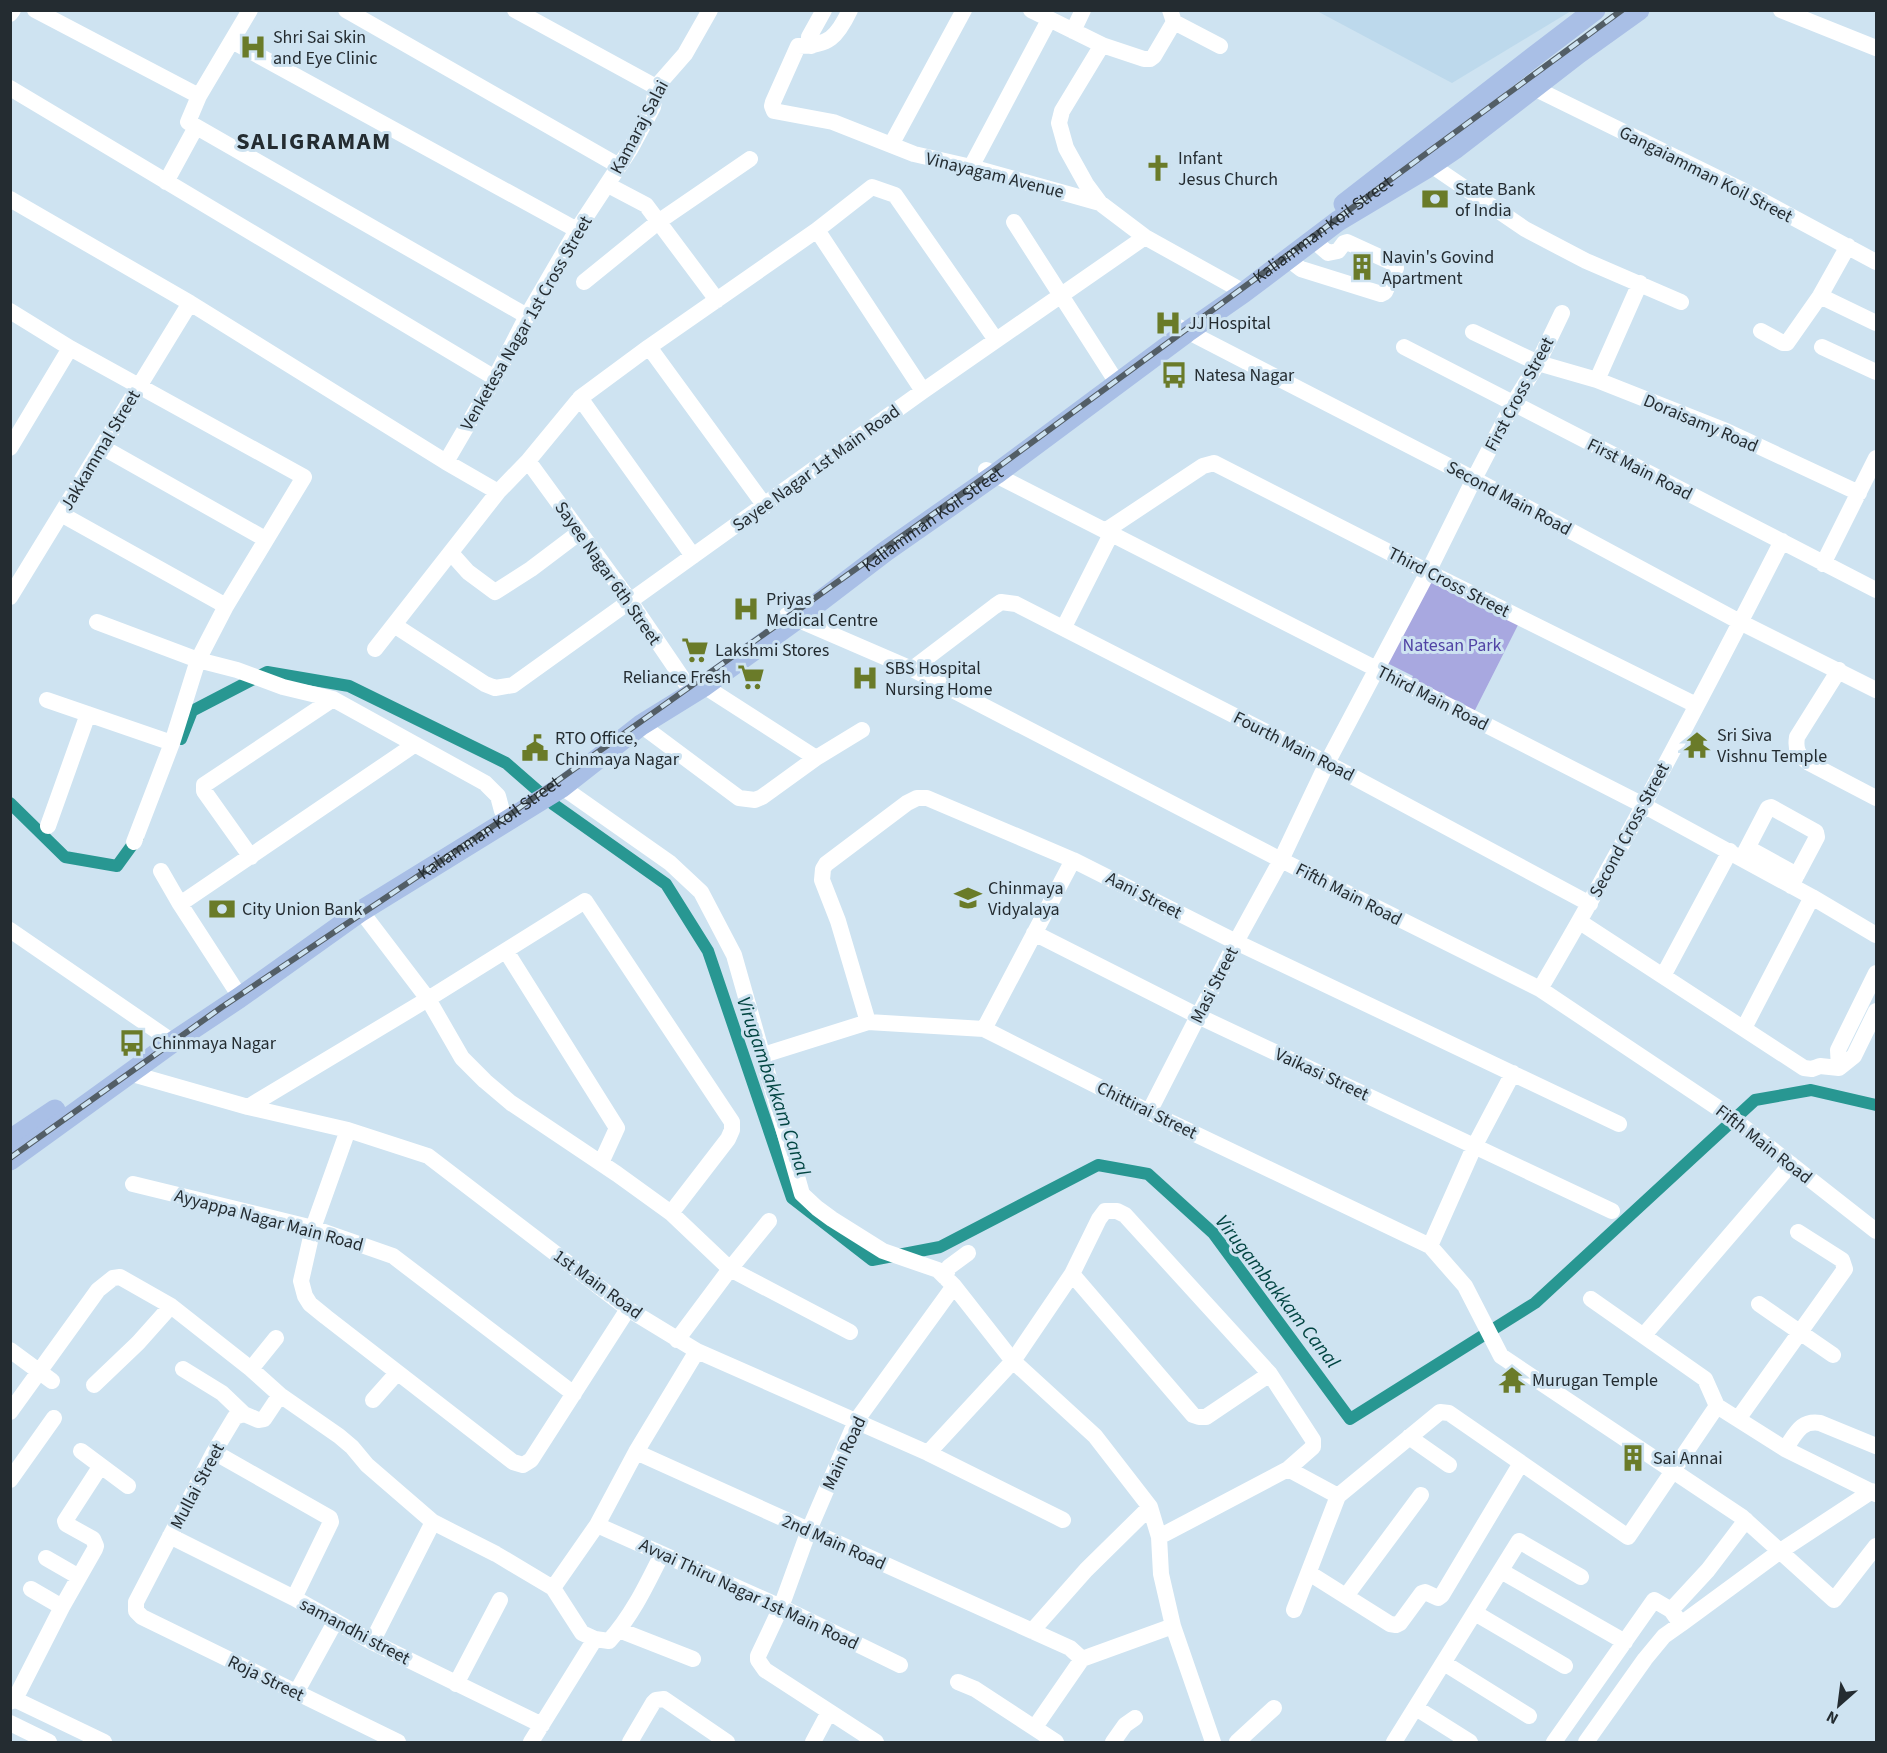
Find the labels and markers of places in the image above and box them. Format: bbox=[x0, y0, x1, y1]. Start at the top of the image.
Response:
place label: Shri Sai Skin and Eye Clinic bbox=[273, 25, 377, 71]
hospital icon: Shri Sai Skin and Eye Clinic bbox=[238, 32, 268, 62]
place label: Infant Jesus Church bbox=[1178, 146, 1278, 192]
church icon: Infant Jesus Church bbox=[1143, 153, 1173, 183]
place label: State Bank of India bbox=[1455, 177, 1536, 223]
bank icon: State Bank of India bbox=[1420, 184, 1450, 214]
place label: Navin's Govind Apartment bbox=[1382, 245, 1494, 291]
building icon: Navin's Govind Apartment bbox=[1347, 252, 1377, 282]
hospital icon: JJ Hospital bbox=[1153, 308, 1183, 338]
place label: JJ Hospital bbox=[1188, 311, 1271, 336]
bus stop icon: Natesa Nagar bbox=[1159, 360, 1189, 390]
place label: Natesa Nagar bbox=[1194, 363, 1295, 388]
place label: Priyas Medical Centre bbox=[766, 587, 878, 633]
hospital icon: Priyas Medical Centre bbox=[731, 594, 761, 624]
supermarket icon: Lakshmi Stores bbox=[680, 635, 710, 665]
place label: Lakshmi Stores bbox=[715, 638, 829, 663]
place label: SBS Hospital Nursing Home bbox=[885, 656, 993, 702]
supermarket icon: Reliance Fresh bbox=[736, 662, 766, 692]
hospital icon: SBS Hospital Nursing Home bbox=[850, 663, 880, 693]
place label: Reliance Fresh bbox=[623, 665, 731, 690]
place label: Sri Siva Vishnu Temple bbox=[1717, 723, 1827, 769]
place label: RTO Office, Chinmaya Nagar bbox=[555, 726, 680, 772]
temple icon: Sri Siva Vishnu Temple bbox=[1682, 730, 1712, 760]
public building icon: RTO Office, Chinmaya Nagar bbox=[520, 733, 550, 763]
place label: Chinmaya Vidyalaya bbox=[988, 876, 1063, 922]
school or university icon: Chinmaya Vidyalaya bbox=[953, 883, 983, 913]
bank icon: City Union Bank bbox=[207, 894, 237, 924]
place label: City Union Bank bbox=[242, 897, 362, 922]
bus stop icon: Chinmaya Nagar bbox=[117, 1028, 147, 1058]
place label: Chinmaya Nagar bbox=[152, 1031, 277, 1056]
temple icon: Murugan Temple bbox=[1497, 1365, 1527, 1395]
place label: Murugan Temple bbox=[1532, 1368, 1658, 1393]
building icon: Sai Annai bbox=[1618, 1443, 1648, 1473]
place label: Sai Annai bbox=[1653, 1446, 1723, 1471]

